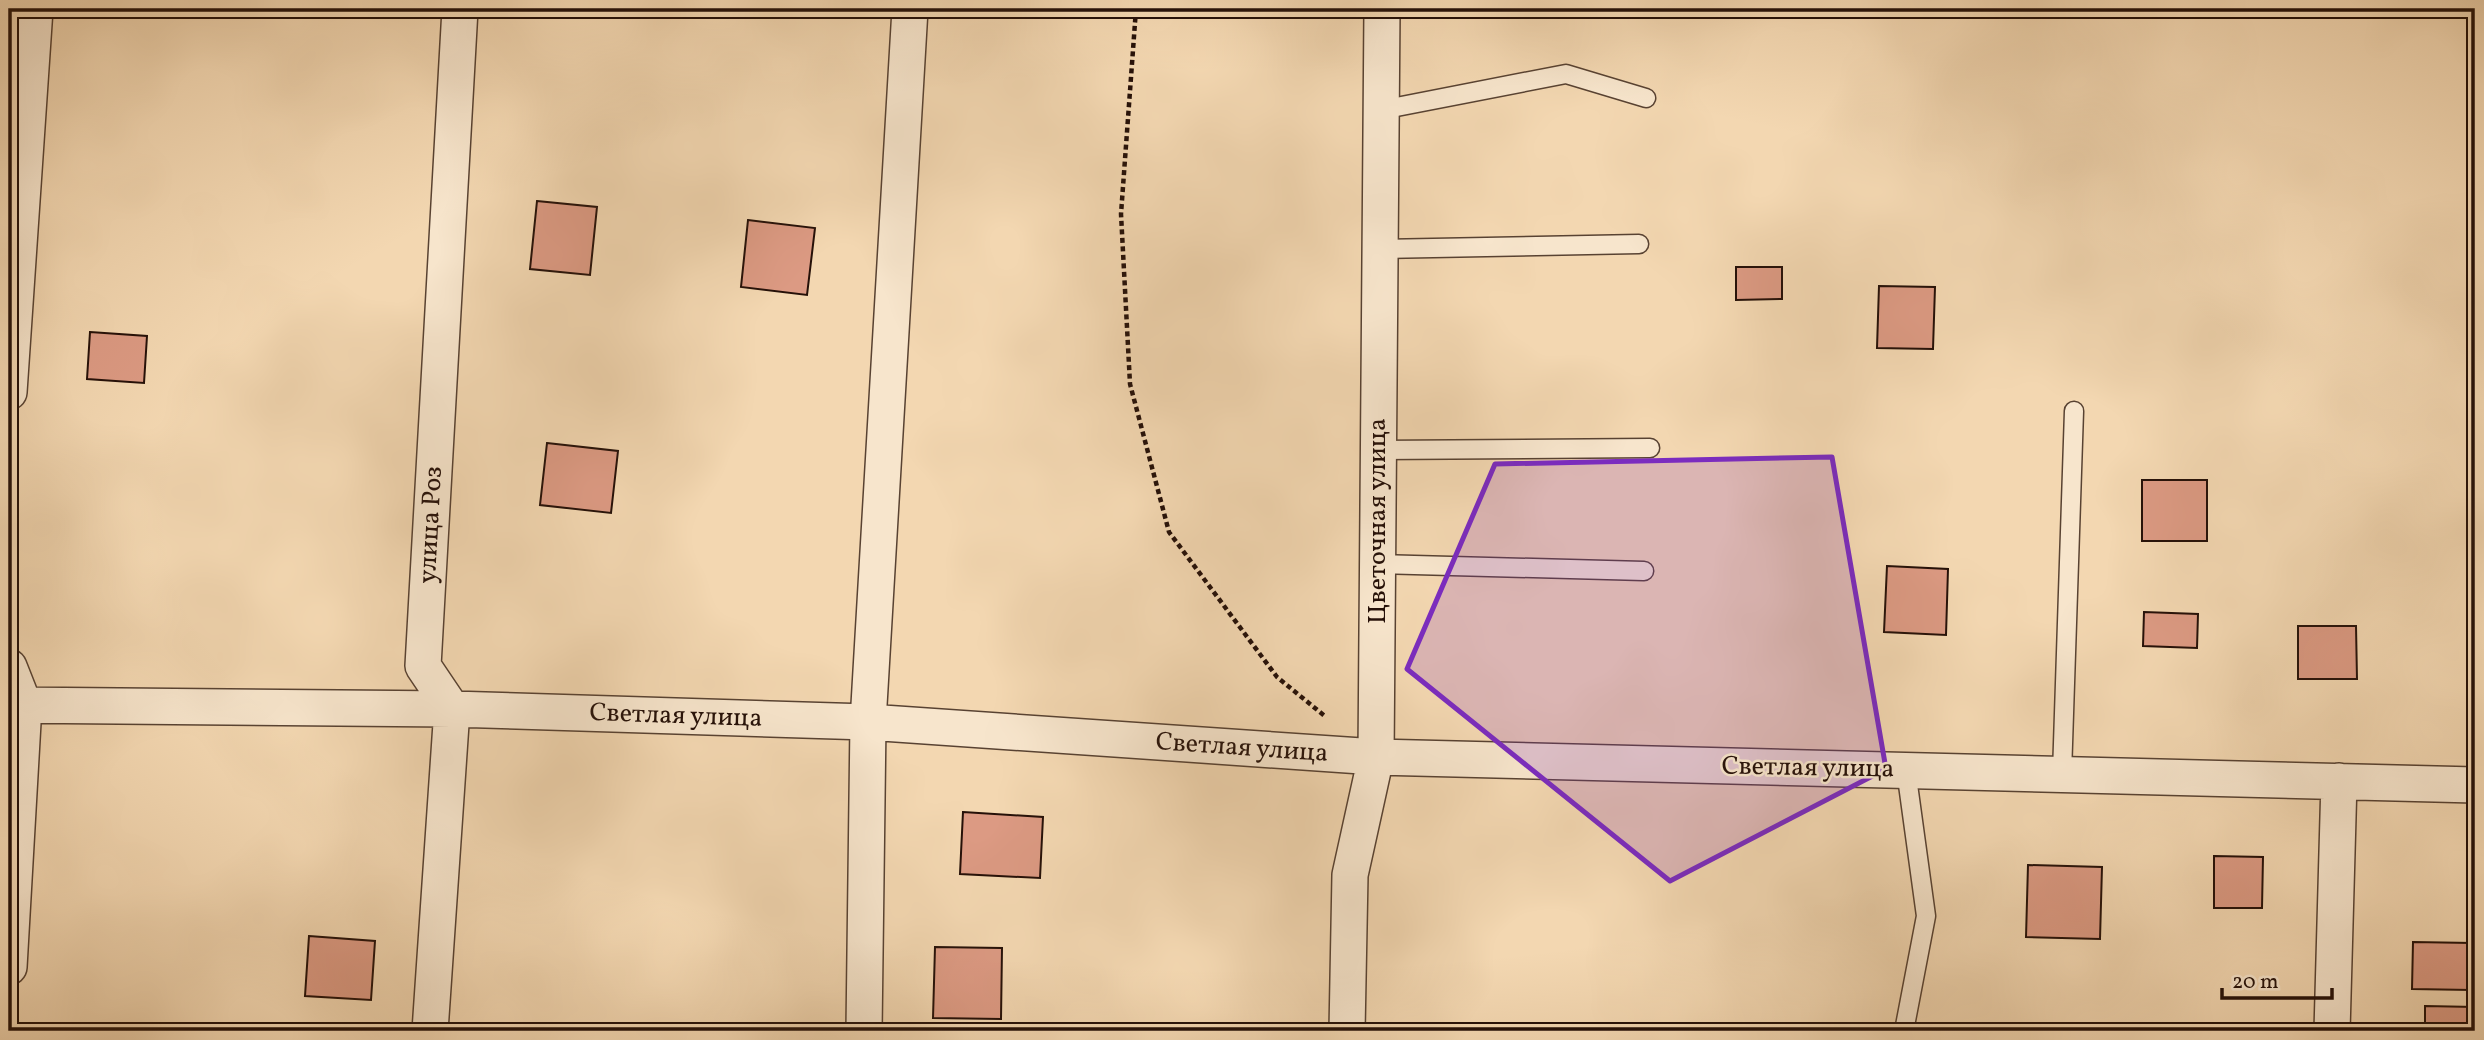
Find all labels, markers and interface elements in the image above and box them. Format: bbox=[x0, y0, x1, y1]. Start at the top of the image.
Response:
street label: Цветочная улица bbox=[1360, 418, 1396, 624]
street label: улица Роз bbox=[410, 466, 452, 584]
street label: Светлая улица bbox=[589, 695, 763, 737]
street label: Светлая улица bbox=[1155, 724, 1329, 772]
street label: Светлая улица bbox=[1721, 748, 1895, 788]
scale bar bbox=[2222, 956, 2332, 1000]
text: 20 m bbox=[2232, 968, 2278, 997]

